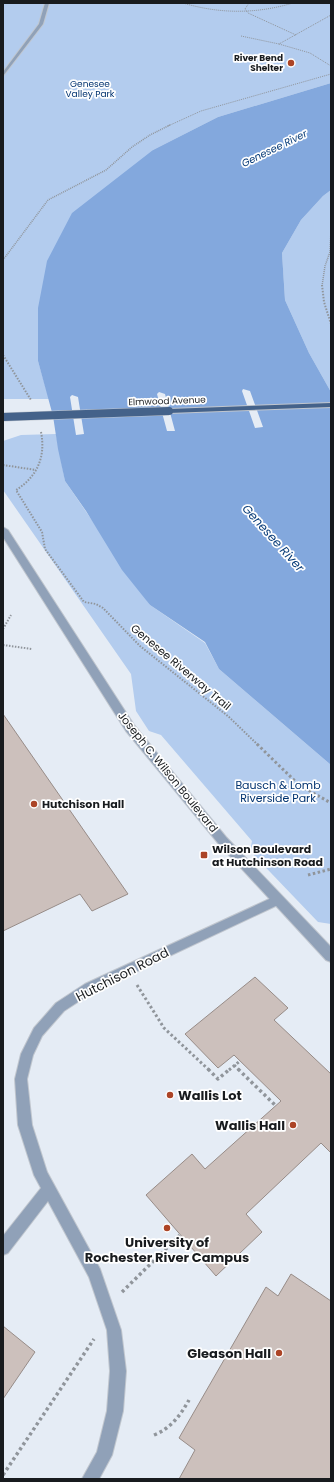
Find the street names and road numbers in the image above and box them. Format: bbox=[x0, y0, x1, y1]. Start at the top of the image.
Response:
street label: Elmwood Avenue bbox=[128, 394, 206, 408]
street label: Genesee Riverway Trail bbox=[127, 620, 235, 714]
street label: Joseph C. Wilson Boulevard bbox=[114, 708, 222, 836]
street label: Hutchison Road bbox=[72, 943, 172, 1006]

